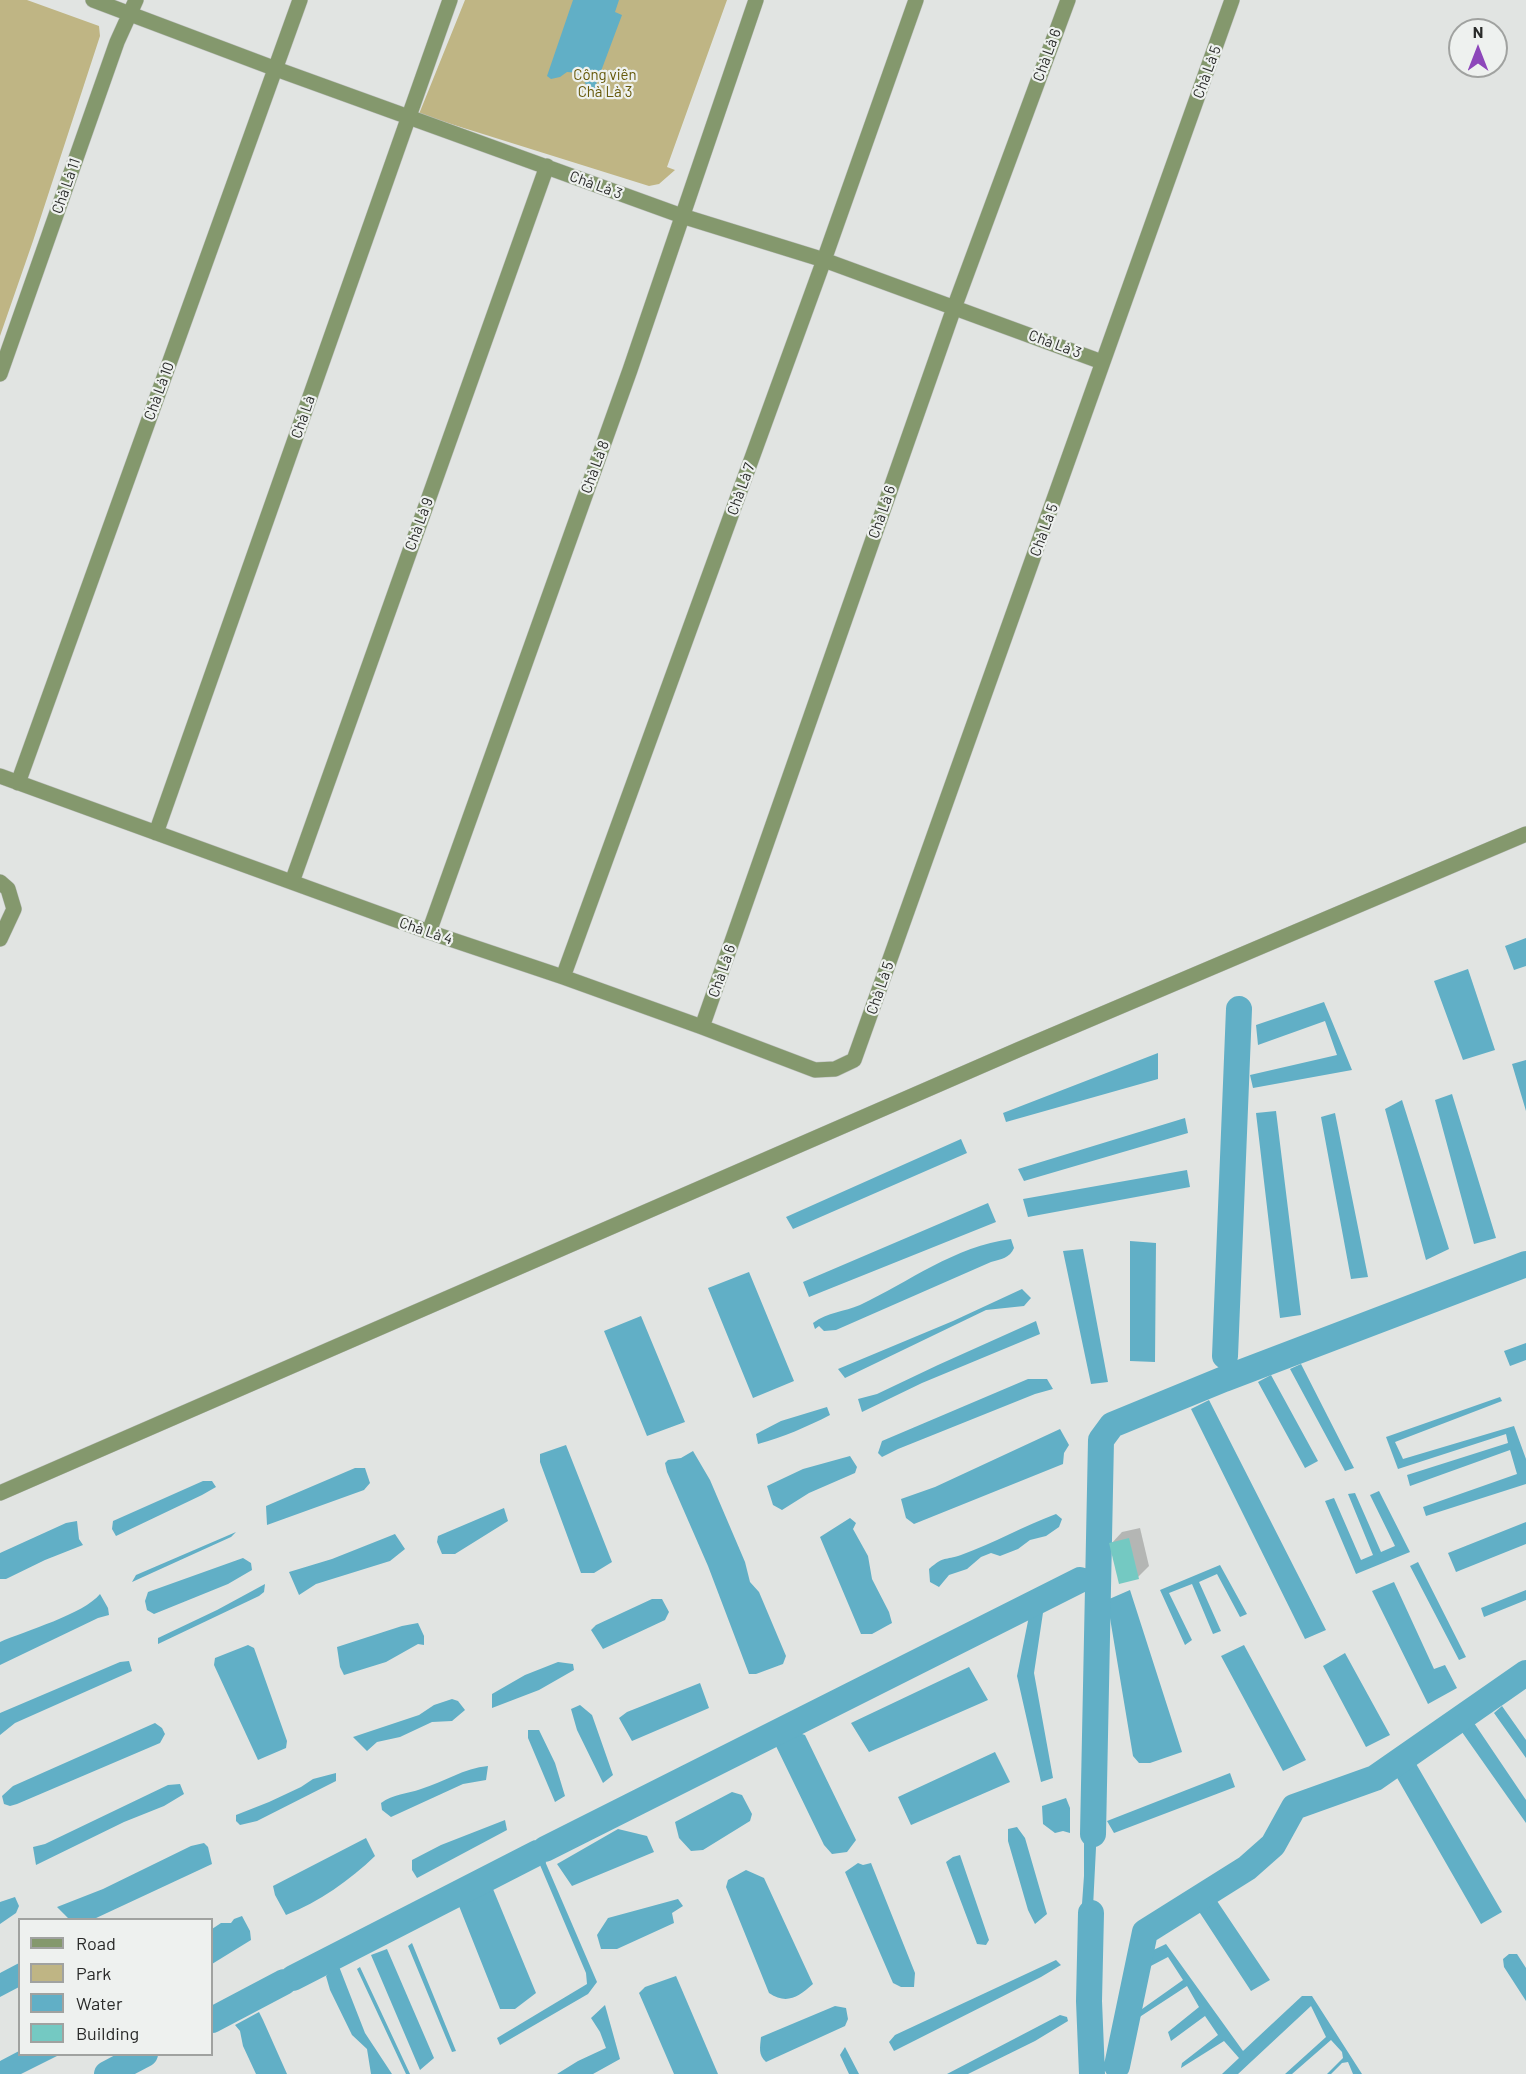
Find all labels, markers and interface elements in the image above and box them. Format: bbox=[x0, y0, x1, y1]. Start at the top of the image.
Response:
north arrow bbox=[1448, 18, 1508, 78]
text: N bbox=[1473, 22, 1483, 41]
street label: Chà Là 6 bbox=[1029, 26, 1065, 84]
street label: Chà Là 5 bbox=[1189, 43, 1225, 101]
park label: Công viên Chà Là 3 bbox=[573, 66, 637, 101]
street label: Chà Là 11 bbox=[48, 156, 84, 216]
street label: Chà Là 3 bbox=[567, 167, 625, 203]
street label: Chà Là 3 bbox=[1026, 326, 1084, 362]
street label: Chà Là 10 bbox=[140, 359, 178, 423]
street label: Chà Là bbox=[287, 393, 319, 441]
street label: Chà Là 8 bbox=[577, 438, 613, 496]
street label: Chà Là 7 bbox=[723, 461, 759, 517]
street label: Chà Là 6 bbox=[865, 483, 899, 541]
street label: Chà Là 9 bbox=[401, 495, 437, 553]
street label: Chà Là 5 bbox=[1026, 501, 1062, 559]
street label: Chà Là 4 bbox=[397, 913, 455, 949]
street label: Chà Là 6 bbox=[705, 942, 739, 1000]
street label: Chà Là 5 bbox=[863, 959, 897, 1017]
legend bbox=[18, 1918, 213, 2056]
text: Road bbox=[76, 1932, 116, 1954]
text: Park bbox=[76, 1962, 111, 1984]
text: Water bbox=[76, 1992, 123, 2014]
text: Building bbox=[76, 2022, 139, 2044]

